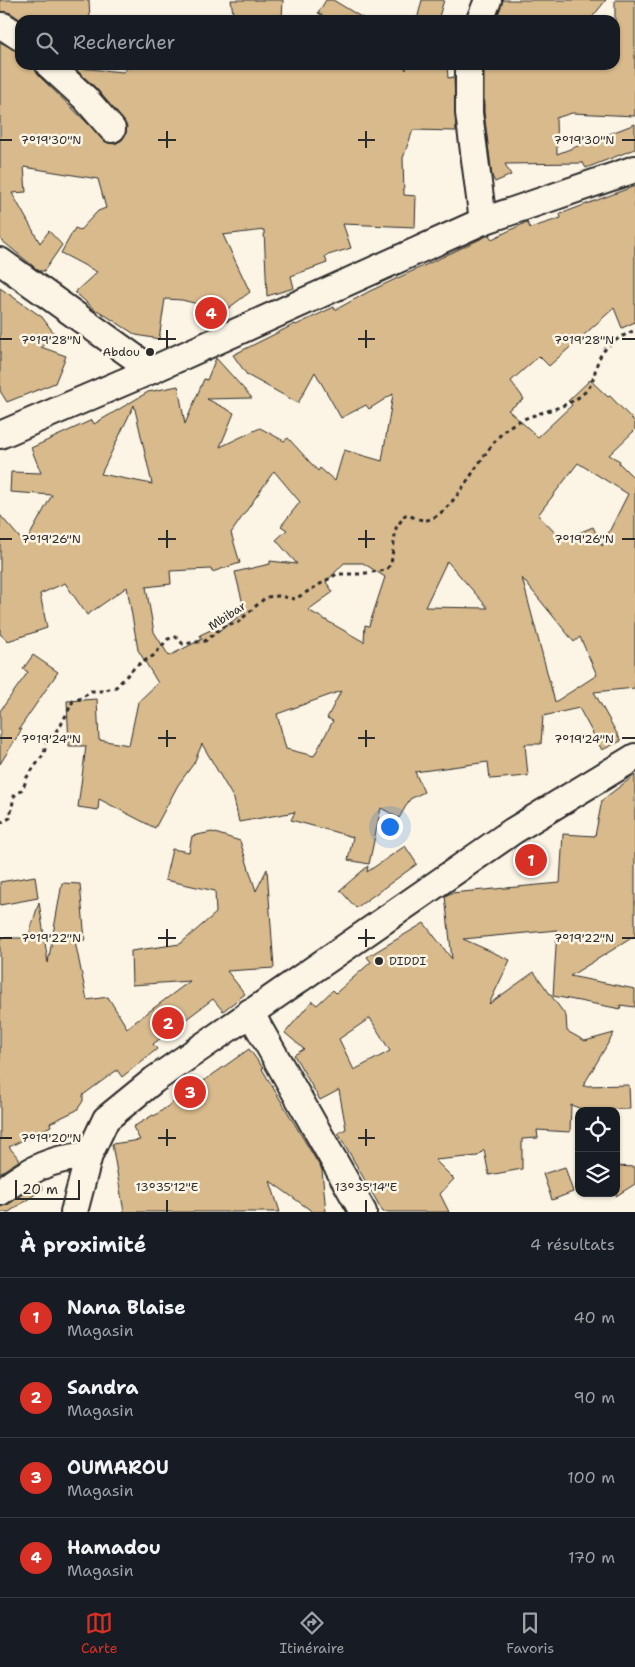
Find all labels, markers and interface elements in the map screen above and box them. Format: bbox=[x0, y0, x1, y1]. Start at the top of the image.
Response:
search box bbox=[15, 15, 620, 70]
icon: search bbox=[33, 29, 61, 57]
text: Rechercher bbox=[73, 30, 176, 55]
text: 7°19'30"N bbox=[21, 132, 81, 148]
text: 7°19'30"N bbox=[554, 132, 614, 148]
pin: 4 bbox=[195, 294, 227, 332]
text: 7°19'28"N bbox=[21, 332, 81, 348]
text: 7°19'28"N bbox=[554, 332, 614, 348]
place label: Abdou bbox=[103, 344, 140, 360]
marker: Abdou bbox=[144, 346, 156, 358]
text: 7°19'26"N bbox=[21, 531, 81, 547]
text: 7°19'26"N bbox=[554, 531, 614, 547]
street label: Mbibar bbox=[205, 598, 249, 634]
text: 7°19'24"N bbox=[21, 731, 81, 747]
text: 7°19'24"N bbox=[554, 731, 614, 747]
your location bbox=[377, 814, 403, 840]
pin: 1 bbox=[515, 841, 547, 879]
text: 7°19'22"N bbox=[21, 930, 81, 946]
text: 7°19'22"N bbox=[554, 930, 614, 946]
place label: DIDDI bbox=[389, 953, 426, 969]
marker: DIDDI bbox=[373, 955, 385, 967]
pin: 2 bbox=[152, 1004, 184, 1042]
pin: 3 bbox=[174, 1073, 206, 1111]
map controls bbox=[575, 1107, 620, 1197]
button: locate bbox=[575, 1107, 620, 1152]
text: 7°19'20"N bbox=[21, 1130, 81, 1146]
button: layers bbox=[575, 1152, 620, 1197]
scale bar bbox=[15, 1177, 80, 1200]
text: 13°35'12"E bbox=[136, 1179, 198, 1195]
text: 13°35'14"E bbox=[335, 1179, 397, 1195]
text: 20 m bbox=[22, 1180, 58, 1198]
text: À proximité bbox=[20, 1231, 146, 1259]
text: 4 résultats bbox=[530, 1234, 615, 1255]
text: Nana Blaise bbox=[67, 1295, 186, 1320]
text: 1 bbox=[32, 1307, 40, 1328]
text: 40 m bbox=[573, 1307, 615, 1328]
text: Magasin bbox=[67, 1320, 133, 1341]
text: Sandra bbox=[67, 1375, 138, 1400]
text: 2 bbox=[30, 1387, 42, 1408]
text: 90 m bbox=[574, 1387, 615, 1408]
text: Magasin bbox=[67, 1400, 133, 1421]
text: OUMAROU bbox=[67, 1455, 169, 1480]
text: 3 bbox=[30, 1467, 42, 1488]
text: 100 m bbox=[567, 1467, 615, 1488]
text: Magasin bbox=[67, 1480, 133, 1501]
text: Hamadou bbox=[67, 1535, 161, 1560]
text: 4 bbox=[30, 1547, 42, 1568]
text: 170 m bbox=[568, 1547, 615, 1568]
text: Magasin bbox=[67, 1560, 133, 1581]
tab: Carte bbox=[81, 1609, 118, 1657]
tab: Itinéraire bbox=[279, 1609, 345, 1657]
tab: Favoris bbox=[506, 1609, 554, 1657]

